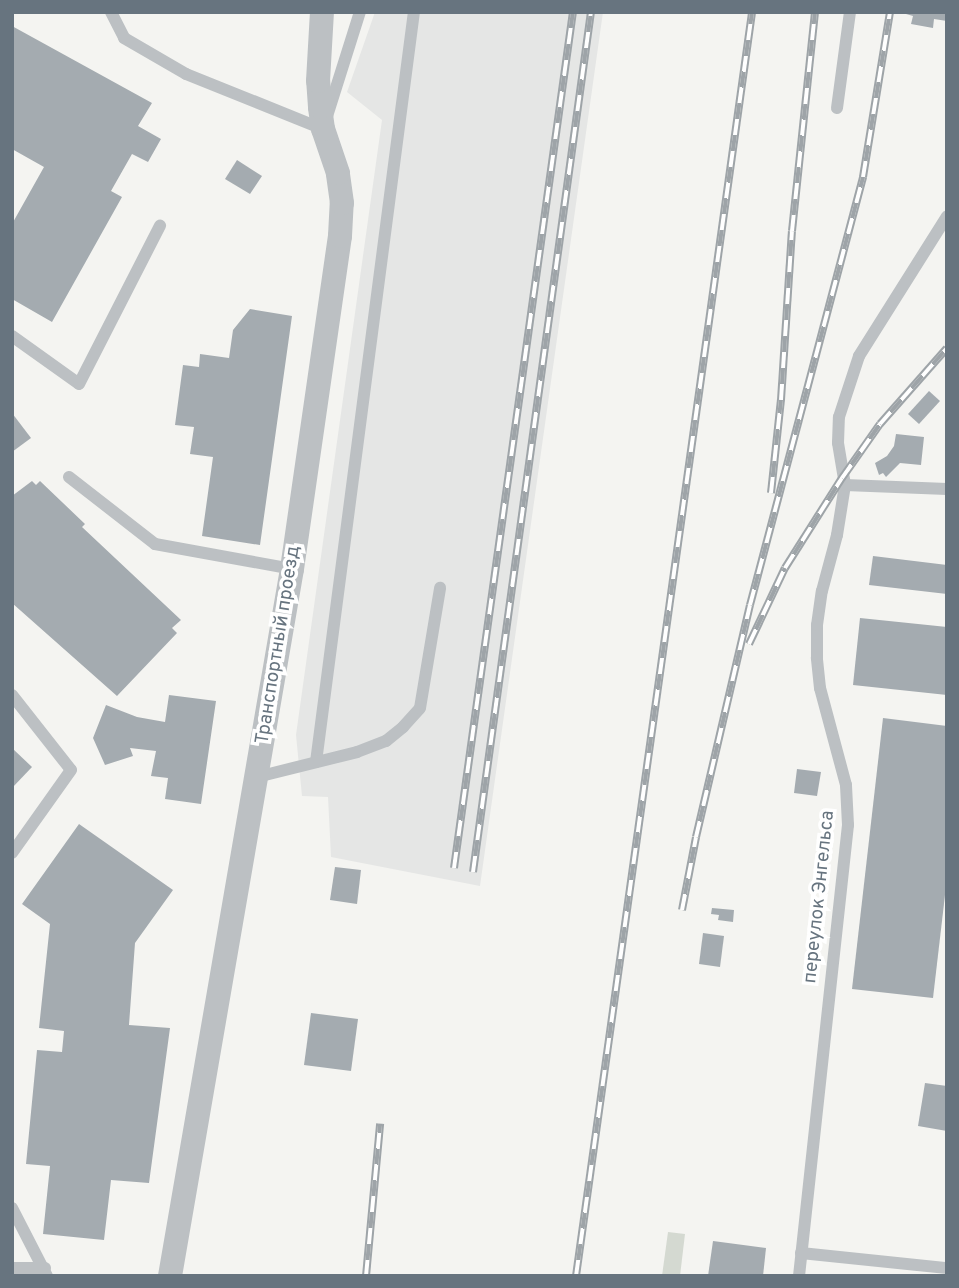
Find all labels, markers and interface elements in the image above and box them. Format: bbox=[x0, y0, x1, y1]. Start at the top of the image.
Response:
street label: Транспортный проезд bbox=[252, 544, 306, 746]
street label: переулок Энгельса bbox=[800, 810, 840, 984]

